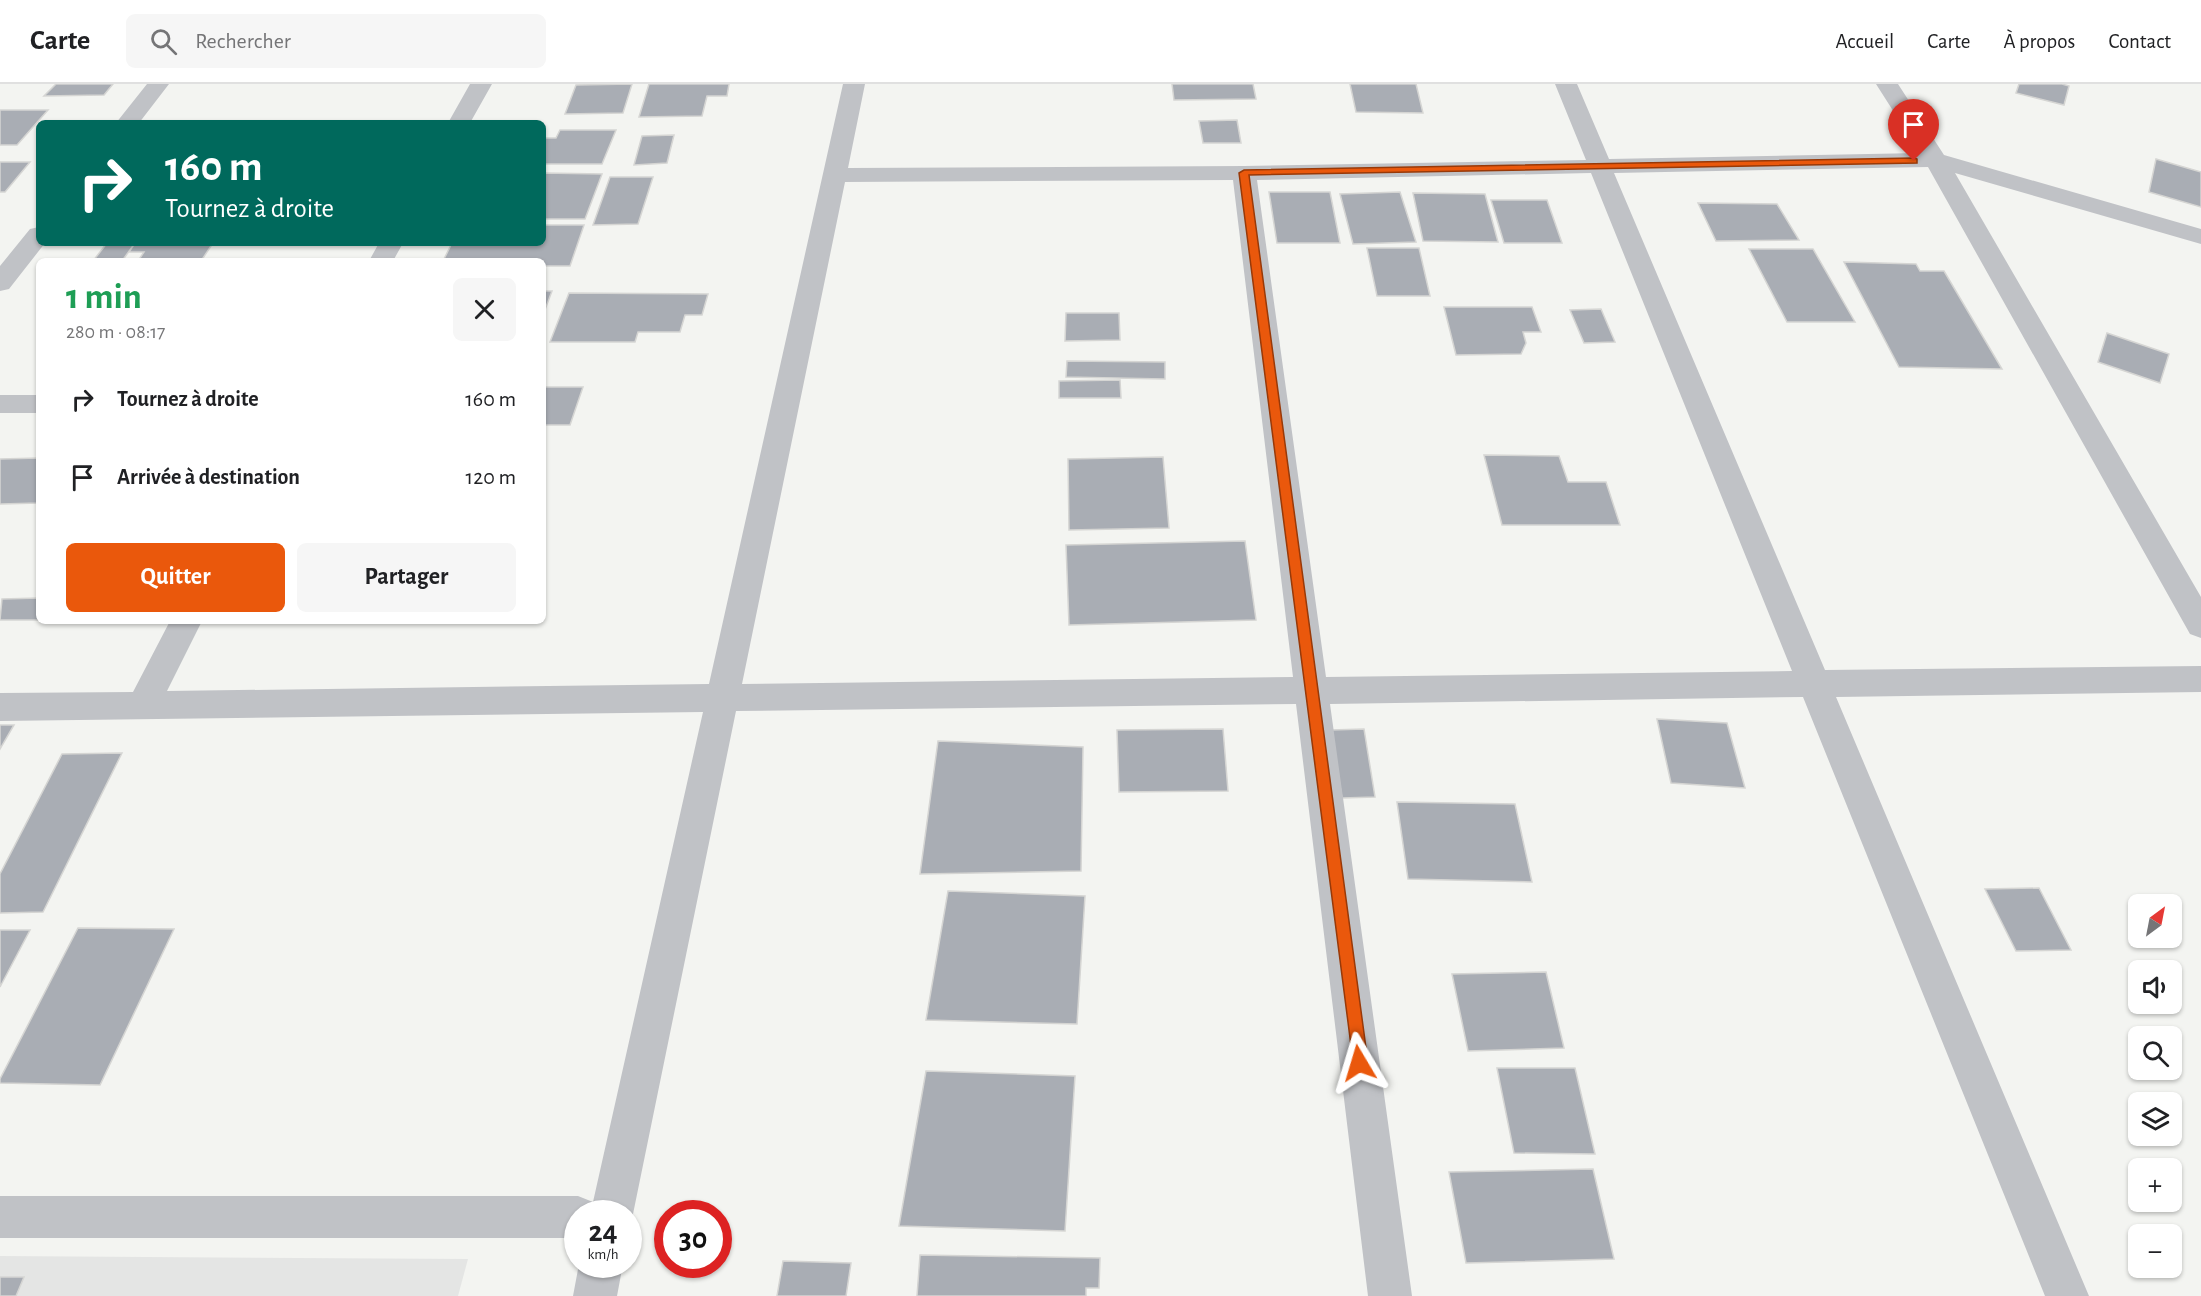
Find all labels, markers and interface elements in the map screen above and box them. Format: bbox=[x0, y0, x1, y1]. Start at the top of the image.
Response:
search box bbox=[126, 14, 546, 68]
icon: search bbox=[147, 25, 180, 58]
text: Carte bbox=[30, 27, 90, 55]
text: Rechercher bbox=[195, 30, 291, 52]
text: Accueil bbox=[1836, 31, 1894, 52]
text: Carte bbox=[1927, 31, 1970, 52]
text: À propos bbox=[2003, 31, 2075, 52]
text: Contact bbox=[2108, 31, 2171, 52]
pin bbox=[1888, 99, 1939, 161]
icon: arrive bbox=[1897, 108, 1930, 141]
icon: right bbox=[66, 144, 144, 222]
text: 160 m bbox=[165, 146, 263, 188]
text: Tournez à droite bbox=[165, 195, 334, 222]
button: close bbox=[453, 278, 516, 341]
text: 1 min bbox=[66, 279, 142, 315]
text: 280 m · 08:17 bbox=[66, 322, 165, 342]
icon: right bbox=[66, 383, 99, 416]
text: Tournez à droite bbox=[117, 388, 259, 410]
text: 160 m bbox=[465, 388, 516, 410]
icon: arrive bbox=[66, 461, 99, 494]
text: Arrivée à destination bbox=[117, 466, 300, 488]
text: 120 m bbox=[466, 466, 516, 488]
button: Quitter bbox=[66, 543, 285, 612]
button: Partager bbox=[297, 543, 516, 612]
north arrow bbox=[2128, 894, 2182, 948]
map controls bbox=[2128, 894, 2182, 1278]
button: sound bbox=[2128, 960, 2182, 1014]
button: search bbox=[2128, 1026, 2182, 1080]
position arrow bbox=[1327, 1031, 1391, 1095]
button: layers bbox=[2128, 1092, 2182, 1146]
button: + bbox=[2128, 1158, 2182, 1212]
speed limit sign: 30 bbox=[654, 1200, 732, 1278]
text: 24 bbox=[588, 1217, 618, 1247]
button: − bbox=[2128, 1224, 2182, 1278]
text: km/h bbox=[588, 1247, 618, 1262]

